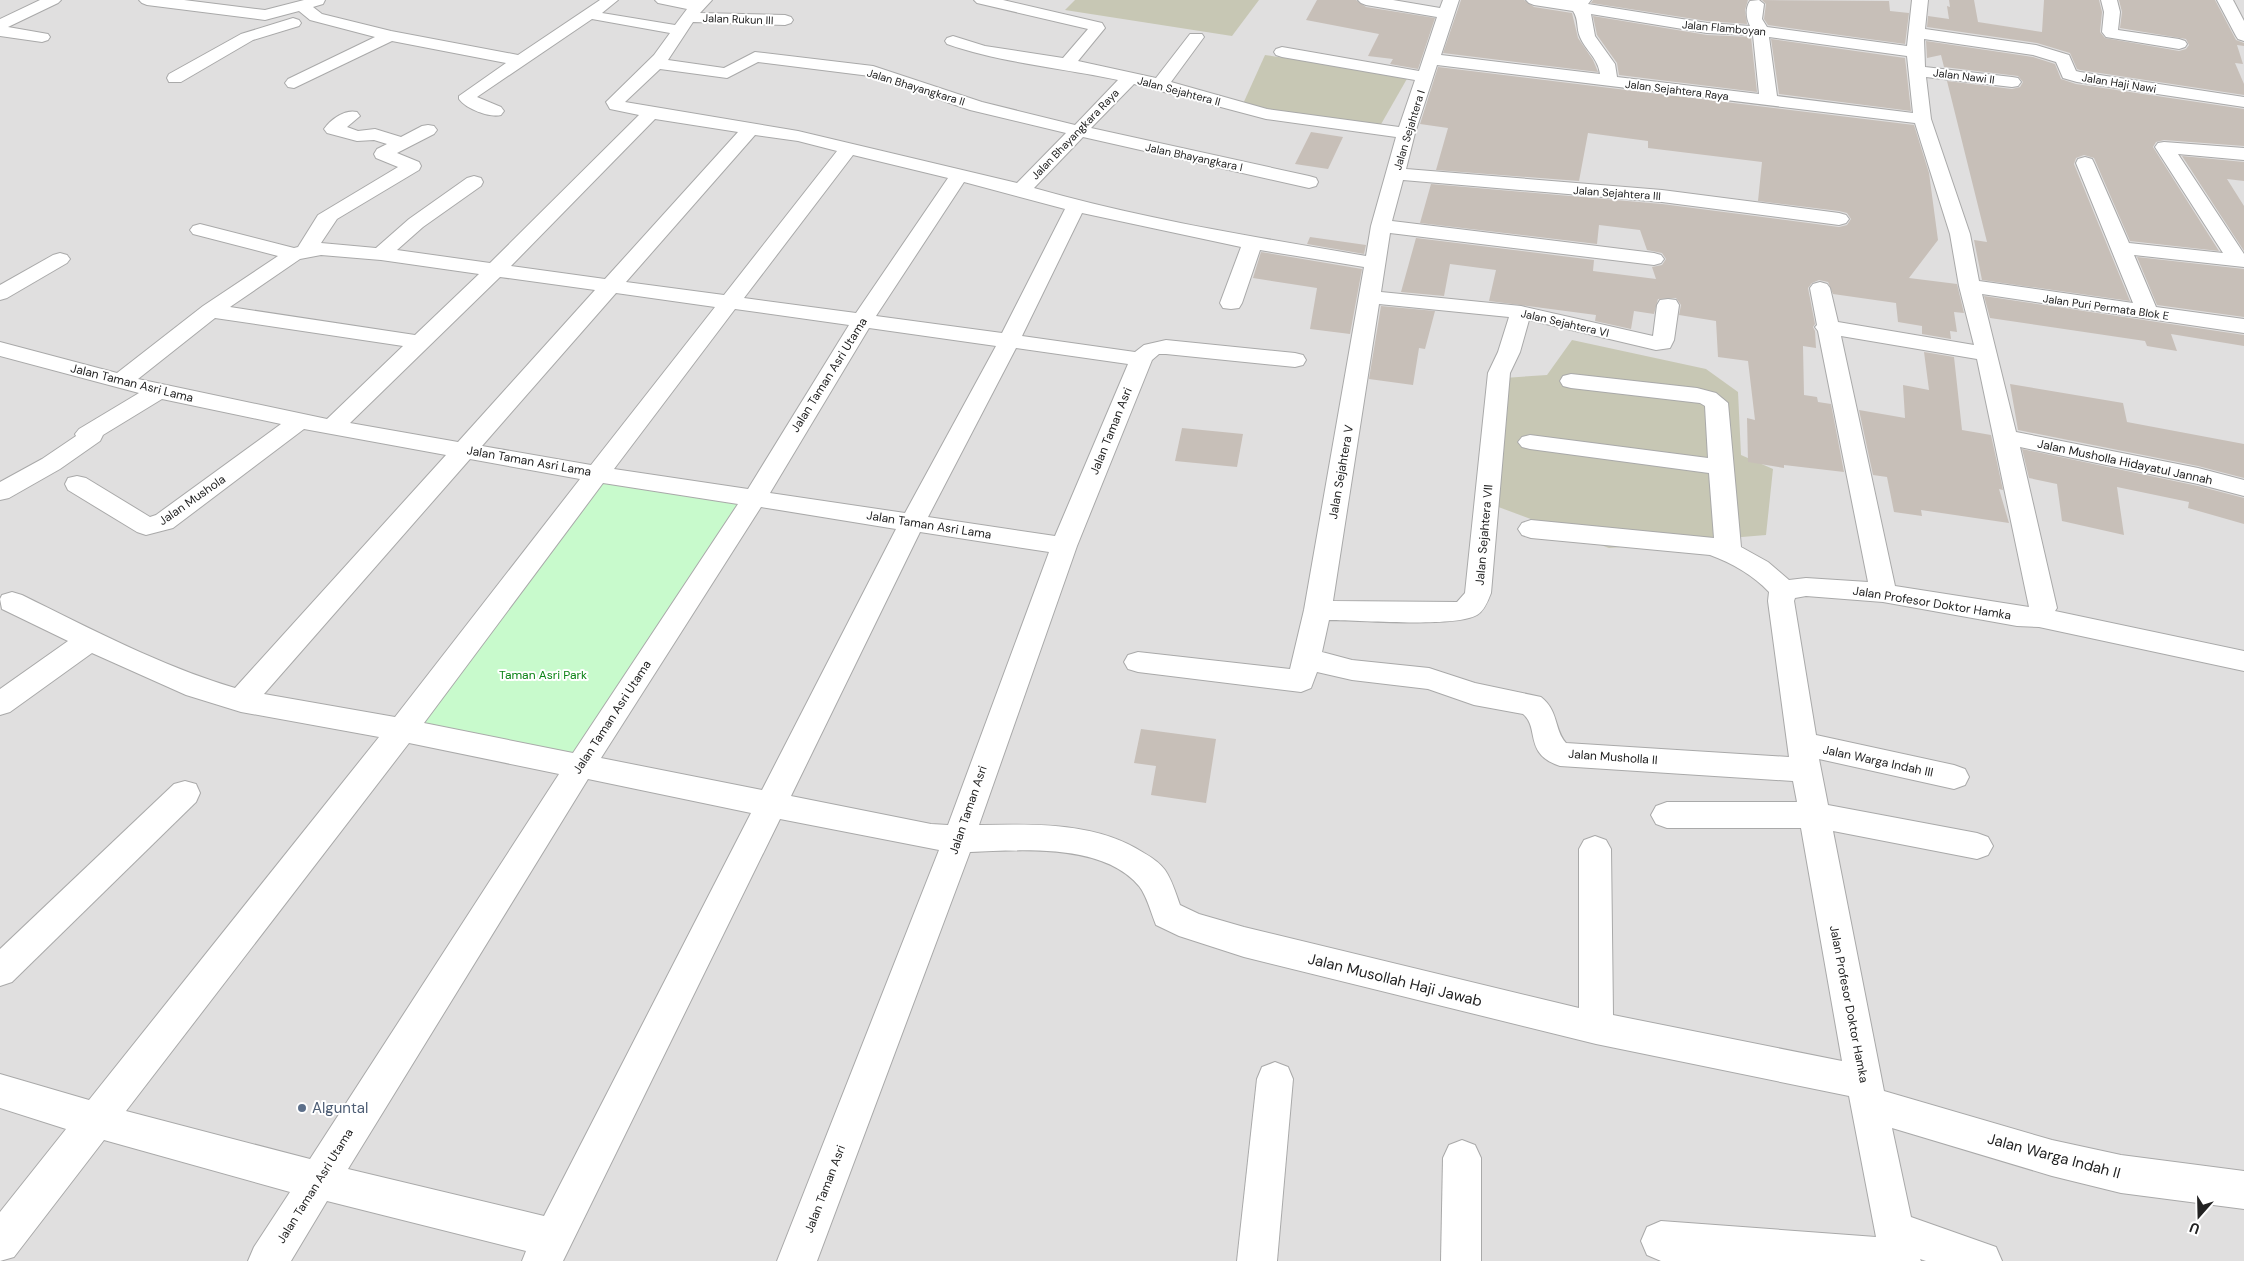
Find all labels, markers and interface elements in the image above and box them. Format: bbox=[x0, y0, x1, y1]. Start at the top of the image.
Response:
street label: Jalan Rukun III bbox=[702, 11, 774, 27]
street label: Jalan Flamboyan bbox=[1681, 17, 1767, 39]
street label: Jalan Bhayangkara II bbox=[865, 65, 967, 109]
street label: Jalan Nawi II bbox=[1932, 65, 1996, 87]
street label: Jalan Haji Nawi bbox=[2081, 70, 2157, 96]
street label: Jalan Sejahtera II bbox=[1136, 73, 1222, 109]
street label: Jalan Sejahtera Raya bbox=[1624, 77, 1730, 103]
street label: Jalan Bhayangkara Raya bbox=[1028, 86, 1122, 182]
street label: Jalan Sejahtera I bbox=[1390, 88, 1428, 172]
street label: Jalan Bhayangkara I bbox=[1144, 140, 1244, 174]
street label: Jalan Sejahtera III bbox=[1573, 183, 1661, 203]
street label: Jalan Puri Permata Blok E bbox=[2042, 291, 2170, 323]
street label: Jalan Sejahtera VI bbox=[1520, 306, 1610, 340]
street label: Jalan Taman Asri Utama bbox=[787, 315, 871, 435]
street label: Jalan Taman Asri Lama bbox=[69, 360, 195, 406]
street label: Jalan Taman Asri bbox=[1086, 385, 1136, 477]
street label: Jalan Sejahtera V bbox=[1325, 424, 1357, 520]
street label: Jalan Musholla Hidayatul Jannah bbox=[2036, 436, 2214, 488]
street label: Jalan Taman Asri Lama bbox=[466, 442, 592, 480]
street label: Jalan Mushola bbox=[155, 471, 229, 529]
street label: Jalan Sejahtera VII bbox=[1472, 484, 1496, 586]
street label: Jalan Taman Asri Lama bbox=[865, 507, 993, 543]
street label: Jalan Profesor Doktor Hamka bbox=[1852, 583, 2012, 623]
street label: Jalan Taman Asri Utama bbox=[569, 657, 655, 777]
park label: Taman Asri Park bbox=[499, 667, 587, 683]
street label: Jalan Warga Indah III bbox=[1821, 741, 1935, 781]
street label: Jalan Musholla II bbox=[1568, 746, 1658, 768]
street label: Jalan Taman Asri bbox=[945, 763, 991, 856]
street label: Jalan Profesor Doktor Hamka bbox=[1826, 924, 1872, 1084]
street label: Jalan Musollah Haji Jawab bbox=[1306, 949, 1484, 1011]
place label: Alguntal bbox=[312, 1098, 368, 1118]
marker: Alguntal bbox=[296, 1102, 308, 1114]
street label: Jalan Taman Asri Utama bbox=[273, 1126, 357, 1246]
street label: Jalan Warga Indah II bbox=[1985, 1129, 2123, 1183]
street label: Jalan Taman Asri bbox=[801, 1143, 849, 1235]
north arrow bbox=[2174, 1191, 2224, 1241]
text: U bbox=[2187, 1218, 2202, 1238]

